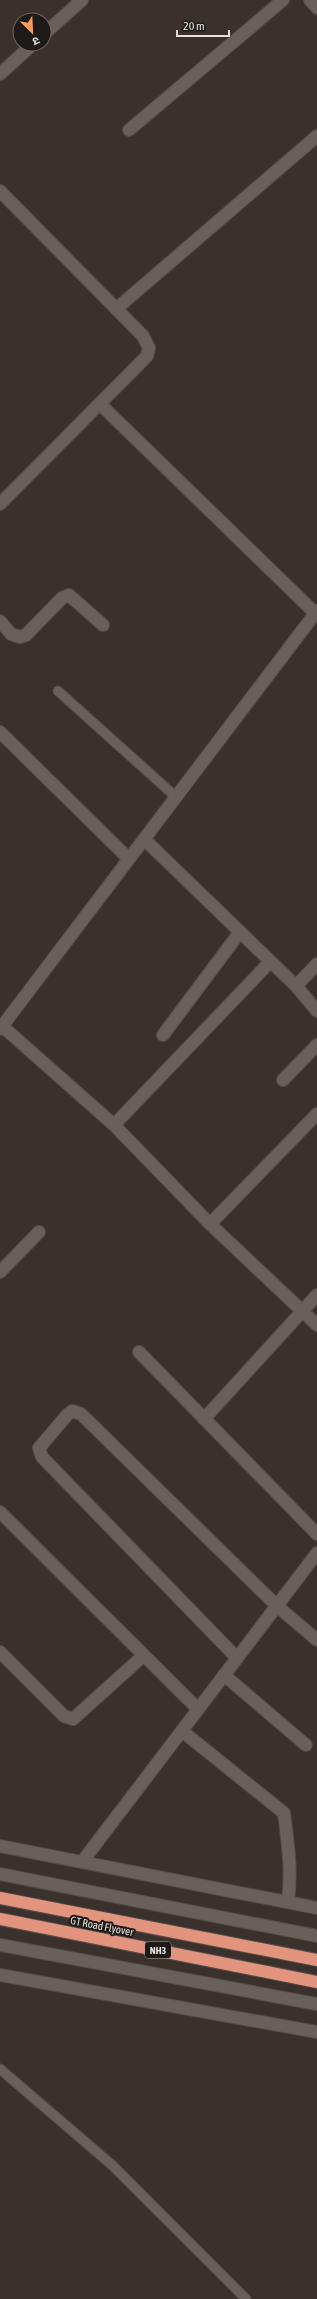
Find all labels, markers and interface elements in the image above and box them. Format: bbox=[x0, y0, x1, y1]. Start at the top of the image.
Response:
north arrow bbox=[12, 12, 52, 52]
scale bar bbox=[177, 12, 229, 38]
text: 20 m bbox=[183, 19, 205, 33]
text: उ bbox=[30, 34, 41, 48]
street label: GT Road Flyover bbox=[69, 1914, 135, 1938]
road number: NH3 bbox=[145, 1942, 171, 1958]

